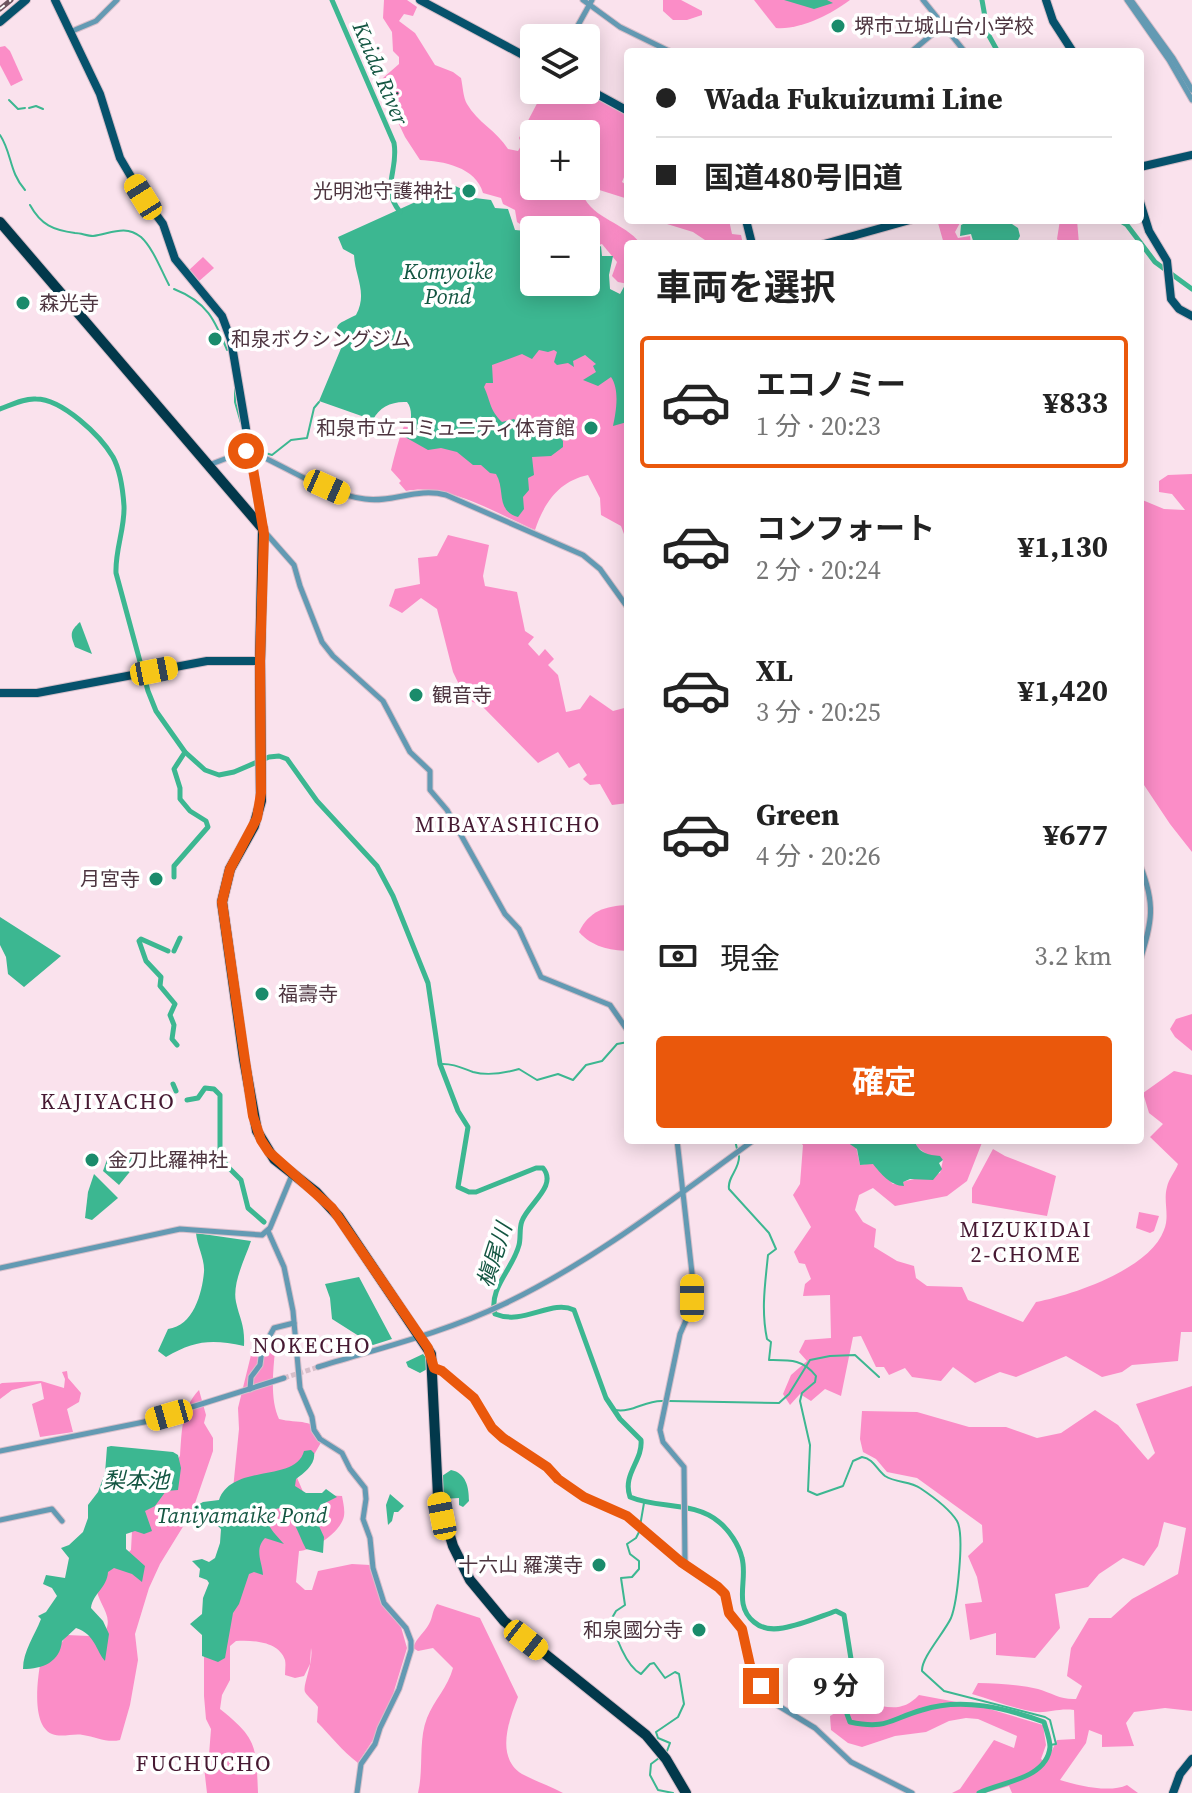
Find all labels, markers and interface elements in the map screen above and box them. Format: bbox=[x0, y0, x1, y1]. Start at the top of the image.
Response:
place label: 堺市立城山台小学校 bbox=[854, 12, 1034, 40]
water label: Kaida River bbox=[345, 16, 417, 130]
marker: 堺市立城山台小学校 bbox=[829, 17, 847, 35]
map controls bbox=[520, 24, 600, 296]
button: layers bbox=[520, 24, 600, 104]
text: Wada Fukuizumi Line bbox=[704, 78, 1003, 119]
button: + bbox=[520, 120, 600, 200]
text: 国道480号旧道 bbox=[704, 157, 903, 198]
car bbox=[120, 170, 166, 224]
place label: 光明池守護神社 bbox=[313, 177, 453, 205]
marker: 光明池守護神社 bbox=[460, 182, 478, 200]
button: − bbox=[520, 216, 600, 296]
water label: Komyoike Pond bbox=[402, 256, 493, 311]
text: 車両を選択 bbox=[656, 263, 836, 312]
place label: 森光寺 bbox=[39, 289, 99, 317]
marker: 森光寺 bbox=[14, 294, 32, 312]
place label: 和泉ボクシングジム bbox=[231, 325, 411, 353]
marker: 和泉ボクシングジム bbox=[206, 330, 224, 348]
text: エコノミー bbox=[756, 364, 906, 405]
icon: car bbox=[660, 366, 732, 438]
text: ¥833 bbox=[1043, 382, 1108, 423]
text: 1 分 · 20:23 bbox=[756, 408, 881, 444]
place label: 和泉市立コミュニティ体育館 bbox=[316, 414, 575, 442]
marker: 和泉市立コミュニティ体育館 bbox=[582, 419, 600, 437]
route start bbox=[228, 433, 264, 469]
car bbox=[300, 466, 354, 508]
text: コンフォート bbox=[756, 508, 935, 549]
icon: car bbox=[660, 510, 732, 582]
text: ¥1,130 bbox=[1018, 526, 1108, 567]
text: 2 分 · 20:24 bbox=[756, 552, 881, 588]
text: XL bbox=[756, 650, 793, 691]
icon: car bbox=[660, 654, 732, 726]
car bbox=[128, 655, 180, 687]
text: ¥1,420 bbox=[1018, 670, 1108, 711]
place label: 観音寺 bbox=[432, 681, 492, 709]
marker: 観音寺 bbox=[407, 686, 425, 704]
text: 3 分 · 20:25 bbox=[756, 694, 881, 730]
text: Green bbox=[756, 794, 839, 835]
icon: car bbox=[660, 798, 732, 870]
district label: MIBAYASHICHO bbox=[415, 809, 601, 839]
text: ¥677 bbox=[1043, 814, 1108, 855]
text: 4 分 · 20:26 bbox=[756, 838, 881, 874]
place label: 月宮寺 bbox=[80, 865, 140, 893]
marker: 月宮寺 bbox=[147, 870, 165, 888]
icon: cash bbox=[656, 934, 700, 978]
text: 現金 bbox=[720, 938, 780, 979]
text: 3.2 km bbox=[1034, 938, 1112, 974]
place label: 福壽寺 bbox=[278, 980, 338, 1008]
marker: 福壽寺 bbox=[253, 985, 271, 1003]
button: 確定 bbox=[656, 1036, 1112, 1128]
district label: KAJIYACHO bbox=[40, 1086, 176, 1116]
place label: 金刀比羅神社 bbox=[108, 1146, 228, 1174]
marker: 金刀比羅神社 bbox=[83, 1151, 101, 1169]
district label: MIZUKIDAI 2-CHOME bbox=[960, 1214, 1092, 1269]
water label: 槇尾川 bbox=[470, 1217, 519, 1291]
car bbox=[680, 1274, 704, 1322]
district label: NOKECHO bbox=[253, 1330, 371, 1360]
car bbox=[143, 1397, 195, 1433]
water label: 梨本池 bbox=[103, 1465, 171, 1495]
car bbox=[426, 1490, 458, 1542]
water label: Taniyamaike Pond bbox=[156, 1500, 328, 1530]
place label: 十六山 羅漢寺 bbox=[458, 1551, 583, 1579]
marker: 十六山 羅漢寺 bbox=[590, 1556, 608, 1574]
car bbox=[500, 1616, 552, 1664]
place label: 和泉國分寺 bbox=[583, 1616, 683, 1644]
marker: 和泉國分寺 bbox=[690, 1621, 708, 1639]
callout: 9 分 bbox=[789, 1658, 885, 1714]
route end bbox=[743, 1668, 779, 1704]
text: 9 分 bbox=[813, 1668, 859, 1704]
district label: FUCHUCHO bbox=[136, 1748, 272, 1778]

